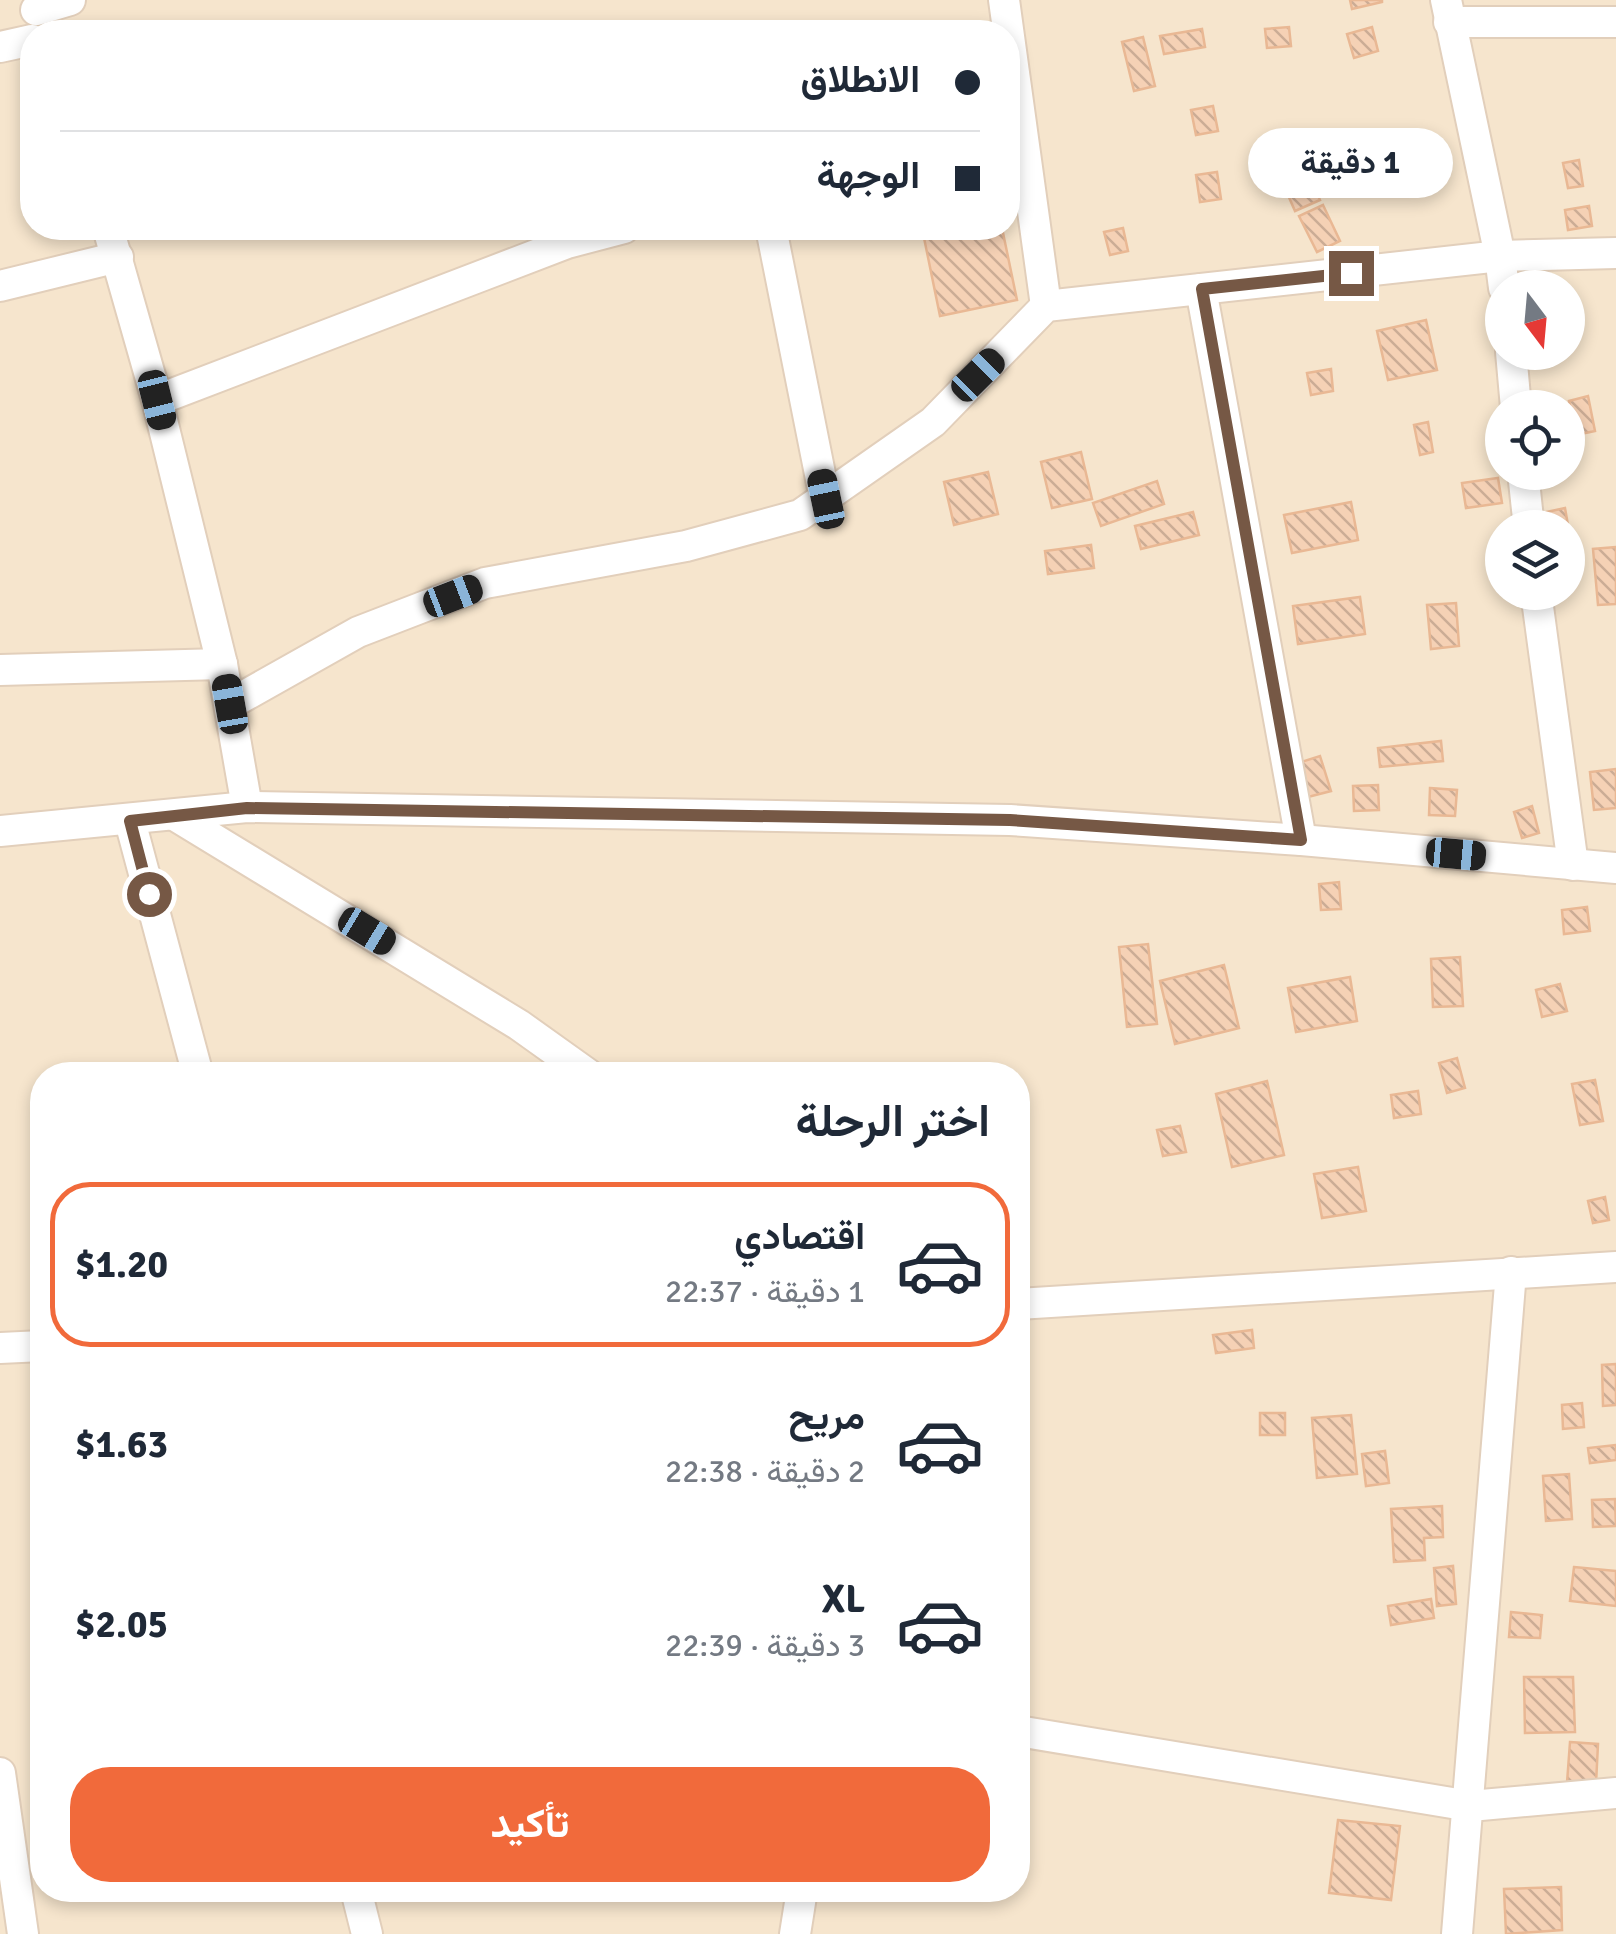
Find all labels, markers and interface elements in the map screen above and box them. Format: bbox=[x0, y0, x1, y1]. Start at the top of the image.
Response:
text: الانطلاق bbox=[801, 56, 920, 103]
callout: 1 دقيقة bbox=[1248, 128, 1454, 198]
text: 1 دقيقة bbox=[1301, 143, 1400, 182]
text: الوجهة bbox=[817, 152, 920, 199]
route end bbox=[1329, 251, 1374, 296]
north arrow bbox=[1485, 270, 1585, 370]
map controls bbox=[1485, 270, 1585, 610]
car bbox=[946, 343, 1010, 407]
car bbox=[135, 367, 179, 433]
button: locate bbox=[1485, 390, 1585, 490]
car bbox=[805, 467, 847, 531]
button: layers bbox=[1485, 510, 1585, 610]
car bbox=[420, 571, 486, 621]
car bbox=[210, 672, 250, 736]
car bbox=[1425, 836, 1487, 872]
route start bbox=[127, 872, 172, 917]
car bbox=[334, 903, 400, 959]
text: اختر الرحلة bbox=[796, 1094, 990, 1149]
text: اقتصادي bbox=[734, 1213, 865, 1260]
icon: car bbox=[895, 1220, 985, 1310]
text: $1.20 bbox=[75, 1241, 168, 1288]
text: 1 دقيقة · 22:37 bbox=[665, 1272, 865, 1311]
text: مريح bbox=[789, 1393, 865, 1440]
icon: car bbox=[895, 1400, 985, 1490]
text: $1.63 bbox=[75, 1421, 168, 1468]
text: 2 دقيقة · 22:38 bbox=[665, 1452, 865, 1491]
text: XL bbox=[822, 1576, 865, 1623]
icon: car bbox=[895, 1580, 985, 1670]
text: $2.05 bbox=[75, 1601, 168, 1648]
text: 3 دقيقة · 22:39 bbox=[665, 1626, 865, 1665]
button: تأكيد bbox=[70, 1767, 990, 1882]

